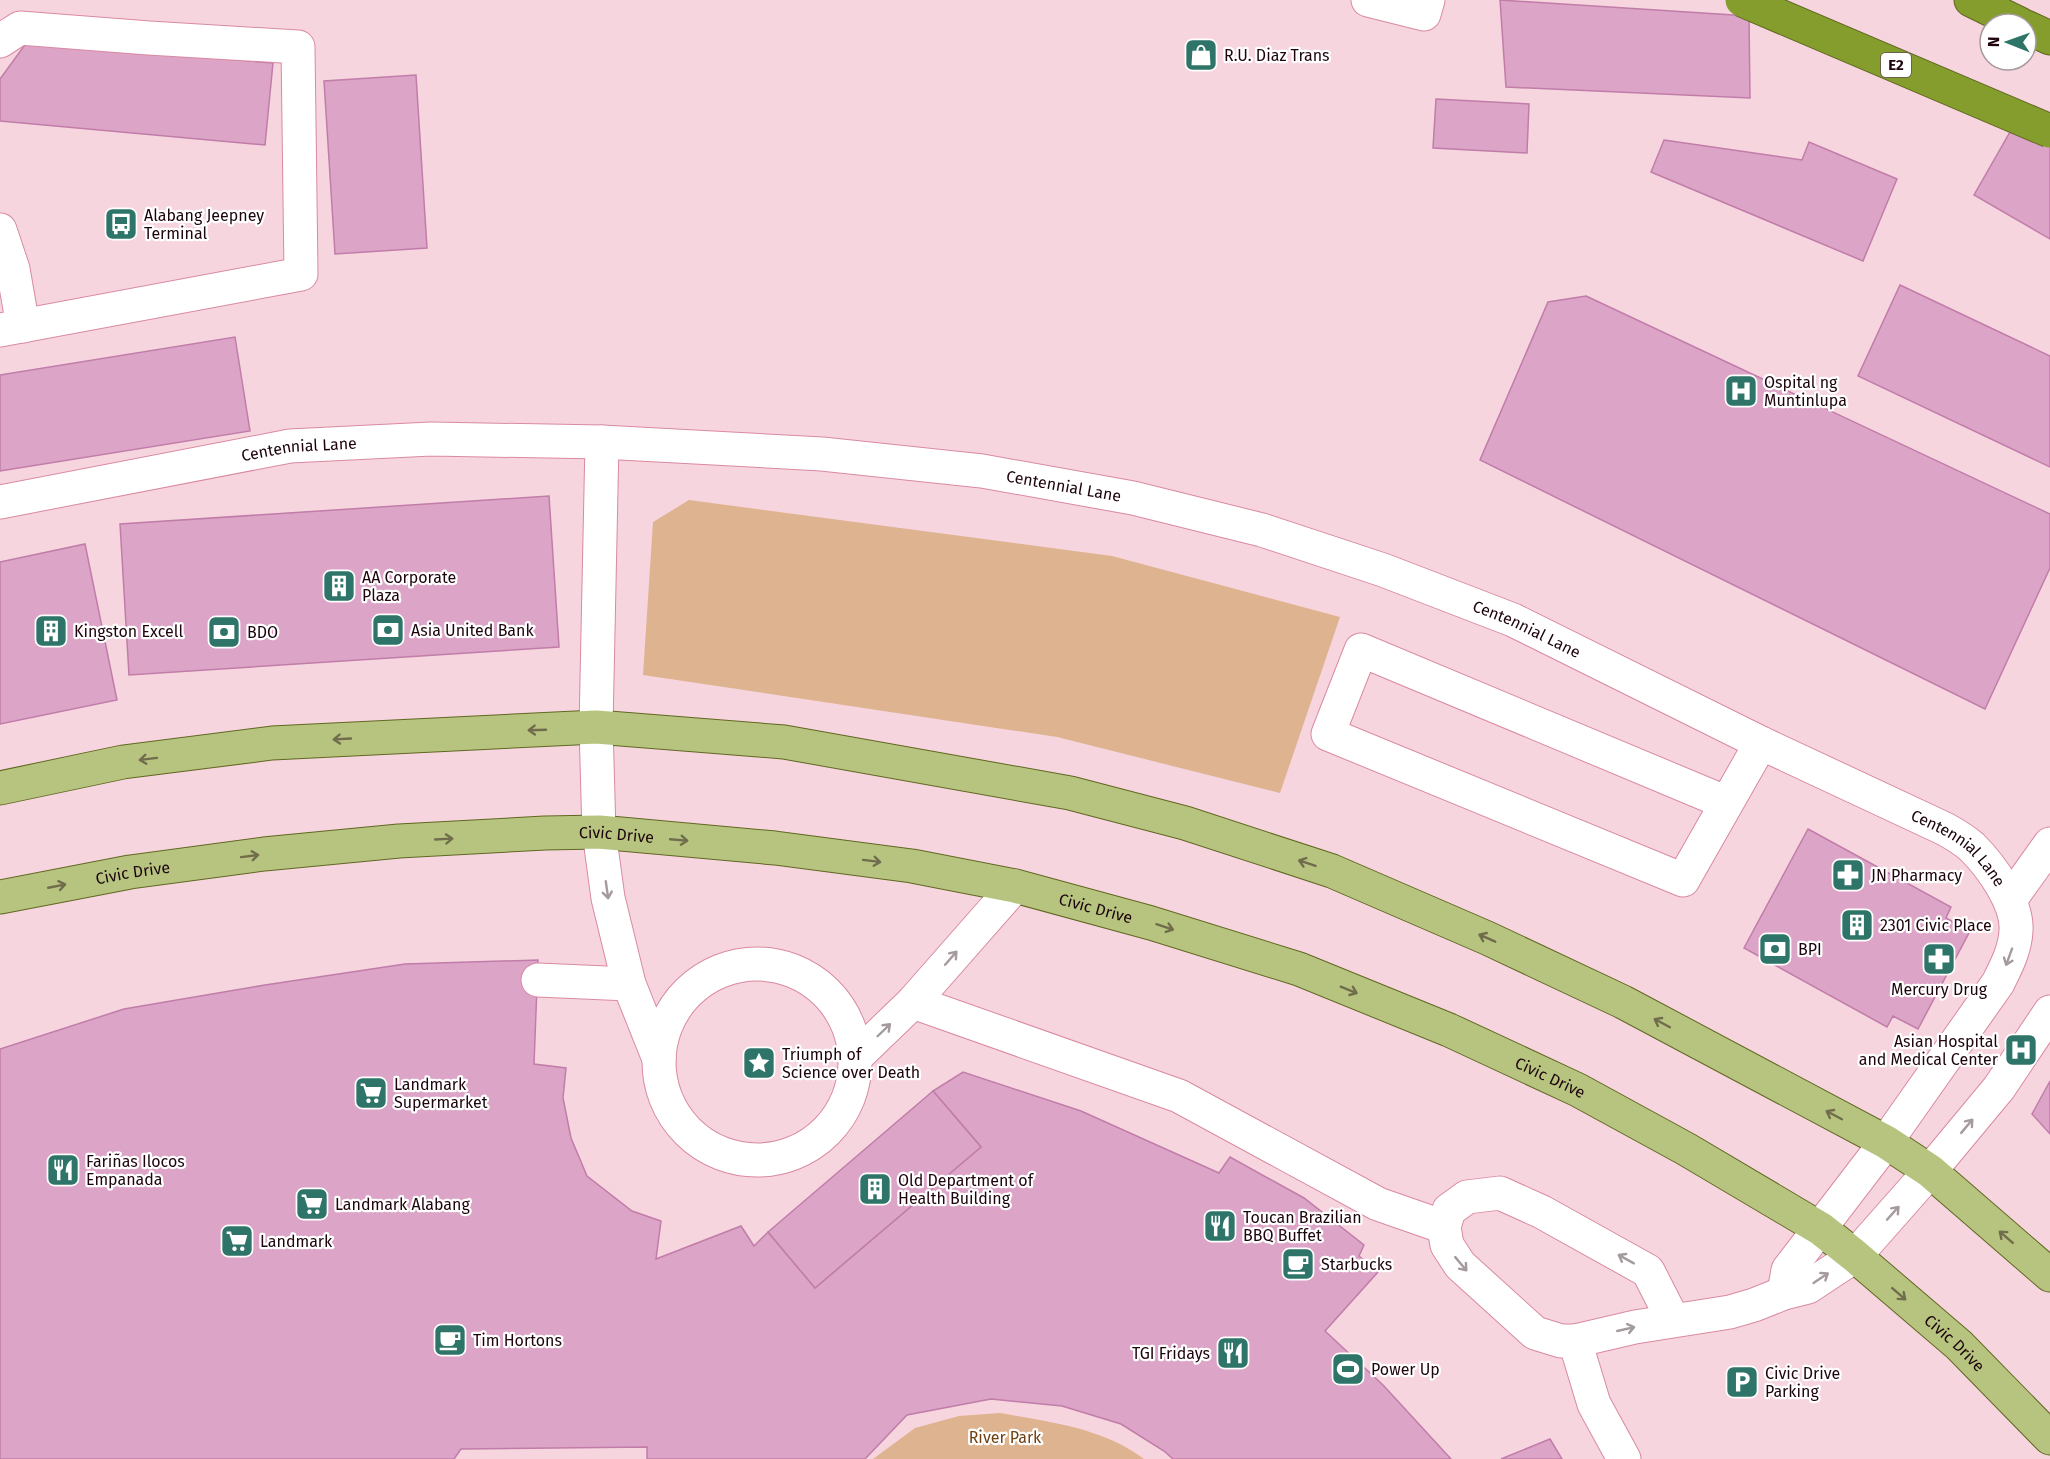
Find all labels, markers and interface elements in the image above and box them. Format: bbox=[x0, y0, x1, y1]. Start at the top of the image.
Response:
north arrow bbox=[1978, 12, 2038, 72]
text: N bbox=[1984, 36, 2003, 47]
shop icon: R.U. Diaz Trans bbox=[1183, 37, 1219, 73]
place label: R.U. Diaz Trans bbox=[1224, 46, 1330, 65]
road number: E2 bbox=[1881, 53, 1911, 77]
bus stop icon: Alabang Jeepney Terminal bbox=[103, 206, 139, 242]
place label: Alabang Jeepney Terminal bbox=[144, 206, 264, 243]
hospital icon: Ospital ng Muntinlupa bbox=[1723, 373, 1759, 409]
place label: Ospital ng Muntinlupa bbox=[1764, 373, 1847, 410]
street label: Centennial Lane bbox=[239, 433, 357, 465]
street label: Centennial Lane bbox=[1005, 466, 1123, 505]
building icon: AA Corporate Plaza bbox=[321, 568, 357, 604]
place label: AA Corporate Plaza bbox=[362, 568, 456, 605]
street label: Centennial Lane bbox=[1470, 596, 1584, 662]
bank icon: Asia United Bank bbox=[370, 612, 406, 648]
building icon: Kingston Excell bbox=[33, 613, 69, 649]
bank icon: BDO bbox=[206, 614, 242, 650]
place label: Asia United Bank bbox=[411, 621, 534, 640]
place label: Kingston Excell bbox=[74, 622, 183, 641]
place label: BDO bbox=[247, 623, 278, 642]
one-way arrow bbox=[528, 724, 548, 735]
one-way arrow bbox=[333, 733, 353, 744]
one-way arrow bbox=[139, 753, 159, 764]
street label: Centennial Lane bbox=[1908, 805, 2009, 890]
street label: Civic Drive bbox=[579, 822, 655, 846]
one-way arrow bbox=[434, 833, 454, 844]
one-way arrow bbox=[668, 835, 688, 846]
one-way arrow bbox=[240, 851, 259, 862]
one-way arrow bbox=[862, 855, 882, 866]
street label: Civic Drive bbox=[94, 857, 171, 888]
one-way arrow bbox=[1298, 857, 1317, 868]
pharmacy icon: JN Pharmacy bbox=[1830, 857, 1866, 893]
place label: JN Pharmacy bbox=[1871, 866, 1962, 885]
one-way arrow bbox=[47, 880, 67, 891]
one-way arrow bbox=[602, 880, 613, 900]
street label: Civic Drive bbox=[1057, 889, 1135, 927]
building icon: 2301 Civic Place bbox=[1839, 907, 1875, 943]
place label: 2301 Civic Place bbox=[1880, 916, 1992, 935]
one-way arrow bbox=[1155, 922, 1174, 933]
bank icon: BPI bbox=[1757, 931, 1793, 967]
one-way arrow bbox=[1478, 932, 1496, 943]
place label: BPI bbox=[1798, 940, 1822, 959]
pharmacy icon: Mercury Drug bbox=[1921, 941, 1957, 977]
one-way arrow bbox=[2003, 947, 2014, 966]
one-way arrow bbox=[944, 951, 958, 966]
place label: Mercury Drug bbox=[1891, 980, 1988, 999]
one-way arrow bbox=[1339, 985, 1358, 996]
one-way arrow bbox=[1654, 1017, 1671, 1029]
one-way arrow bbox=[876, 1023, 891, 1037]
place label: Asian Hospital and Medical Center bbox=[1859, 1032, 1999, 1069]
hospital icon: Asian Hospital and Medical Center bbox=[2003, 1032, 2039, 1068]
place icon: Triumph of Science over Death bbox=[741, 1045, 777, 1081]
place label: Triumph of Science over Death bbox=[782, 1045, 920, 1082]
street label: Civic Drive bbox=[1512, 1053, 1589, 1102]
supermarket icon: Landmark Supermarket bbox=[353, 1075, 389, 1111]
place label: Landmark Supermarket bbox=[394, 1075, 488, 1112]
one-way arrow bbox=[1826, 1109, 1843, 1121]
one-way arrow bbox=[1961, 1118, 1974, 1134]
restaurant icon: Fariñas Ilocos Empanada bbox=[45, 1152, 81, 1188]
place label: Fariñas Ilocos Empanada bbox=[86, 1152, 185, 1189]
building icon: Old Department of Health Building bbox=[857, 1171, 893, 1207]
place label: Old Department of Health Building bbox=[898, 1171, 1035, 1208]
supermarket icon: Landmark Alabang bbox=[294, 1186, 330, 1222]
place label: Landmark Alabang bbox=[335, 1195, 470, 1214]
one-way arrow bbox=[1886, 1205, 1899, 1221]
restaurant icon: Toucan Brazilian BBQ Buffet bbox=[1202, 1208, 1238, 1244]
place label: Toucan Brazilian BBQ Buffet bbox=[1243, 1208, 1362, 1245]
supermarket icon: Landmark bbox=[219, 1223, 255, 1259]
one-way arrow bbox=[1998, 1230, 2014, 1243]
place label: Landmark bbox=[260, 1232, 333, 1251]
cafe icon: Starbucks bbox=[1280, 1246, 1316, 1282]
one-way arrow bbox=[1618, 1253, 1636, 1264]
place label: Starbucks bbox=[1321, 1255, 1392, 1274]
one-way arrow bbox=[1454, 1256, 1468, 1271]
one-way arrow bbox=[1813, 1272, 1829, 1284]
one-way arrow bbox=[1891, 1287, 1906, 1301]
street label: Civic Drive bbox=[1921, 1310, 1989, 1375]
cafe icon: Tim Hortons bbox=[432, 1322, 468, 1358]
one-way arrow bbox=[1616, 1323, 1635, 1334]
place label: Tim Hortons bbox=[473, 1331, 562, 1350]
restaurant icon: TGI Fridays bbox=[1215, 1335, 1251, 1371]
place label: TGI Fridays bbox=[1132, 1344, 1210, 1363]
sports icon: Power Up bbox=[1330, 1351, 1366, 1387]
place label: Power Up bbox=[1371, 1360, 1440, 1379]
parking icon: Civic Drive Parking bbox=[1724, 1364, 1760, 1400]
place label: Civic Drive Parking bbox=[1765, 1364, 1840, 1401]
park label: River Park bbox=[969, 1428, 1042, 1447]

